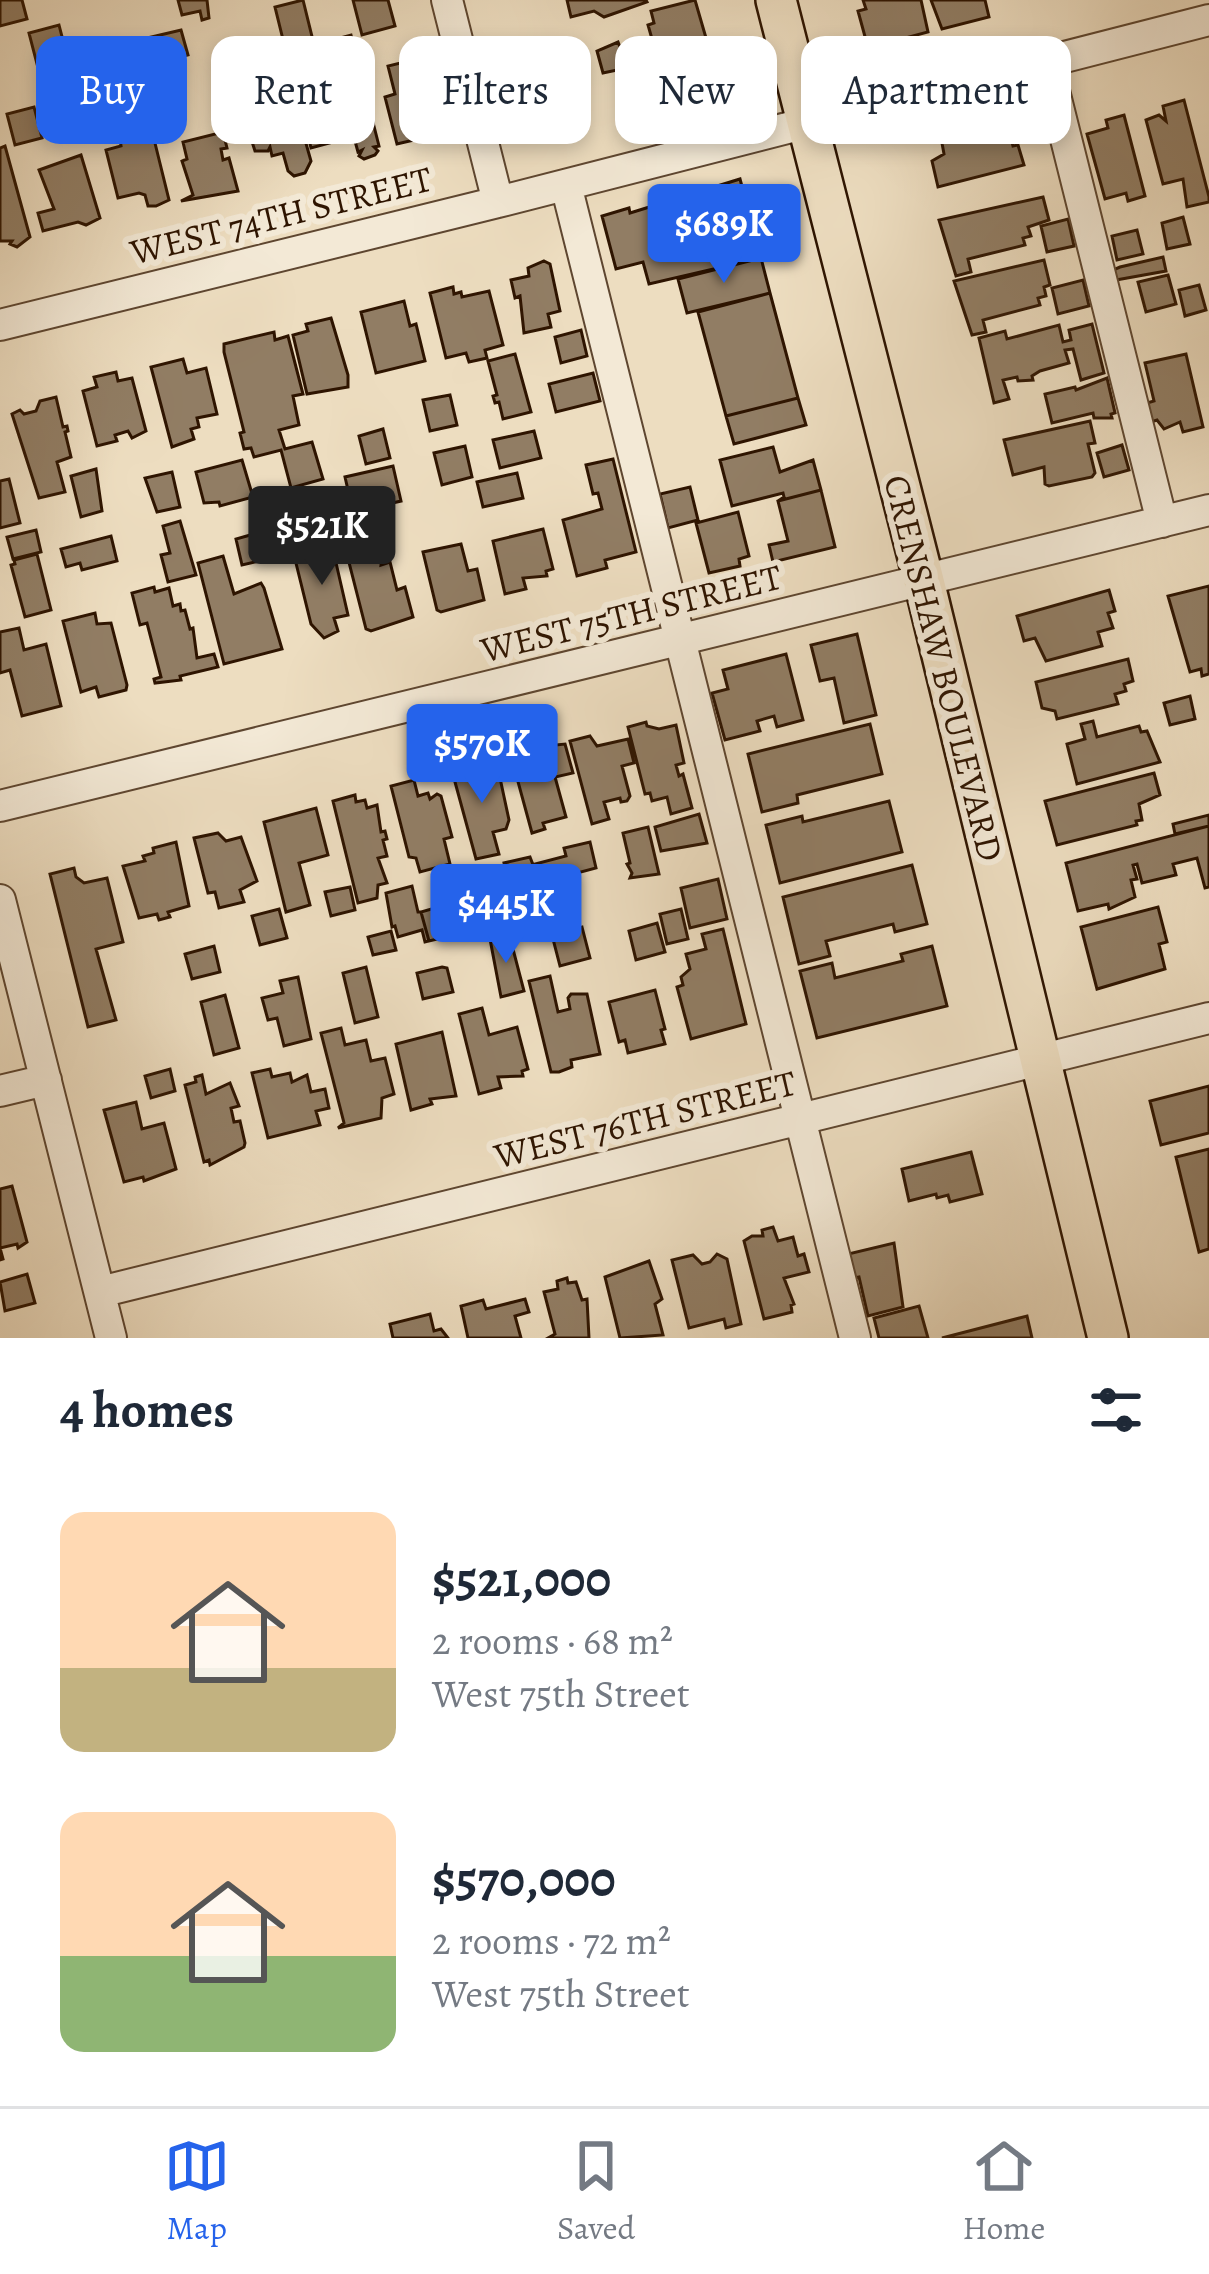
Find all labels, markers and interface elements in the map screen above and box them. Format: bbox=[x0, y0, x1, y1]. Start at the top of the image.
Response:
chip: Buy bbox=[36, 36, 187, 144]
chip: Rent bbox=[211, 36, 375, 144]
chip: Filters bbox=[399, 36, 591, 144]
chip: New bbox=[615, 36, 777, 144]
chip: Apartment bbox=[801, 36, 1071, 144]
street label: WEST 74TH STREET bbox=[124, 154, 437, 276]
pin: $689K bbox=[640, 184, 808, 286]
text: $689K bbox=[675, 196, 773, 249]
street label: CRENSHAW BOULEVARD bbox=[872, 470, 1016, 866]
pin: $521K bbox=[238, 486, 406, 588]
text: $521K bbox=[275, 498, 369, 551]
street label: WEST 75TH STREET bbox=[475, 552, 787, 674]
pin: $570K bbox=[398, 704, 566, 806]
text: $570K bbox=[434, 716, 530, 769]
pin: $445K bbox=[422, 864, 590, 966]
text: $445K bbox=[457, 876, 555, 929]
street label: WEST 76TH STREET bbox=[488, 1058, 801, 1180]
text: 4 homes bbox=[60, 1375, 234, 1445]
icon: filters bbox=[1083, 1377, 1149, 1443]
text: $521,000 bbox=[432, 1544, 611, 1614]
icon: home bbox=[156, 1560, 300, 1704]
text: 2 rooms · 68 m² bbox=[432, 1614, 673, 1667]
text: West 75th Street bbox=[432, 1667, 690, 1720]
text: $570,000 bbox=[432, 1844, 616, 1914]
icon: home bbox=[156, 1860, 300, 2004]
text: 2 rooms · 72 m² bbox=[432, 1914, 671, 1967]
text: West 75th Street bbox=[432, 1967, 690, 2020]
tab: Map bbox=[164, 2133, 230, 2250]
tab: Saved bbox=[557, 2133, 635, 2250]
tab: Home bbox=[962, 2133, 1045, 2250]

